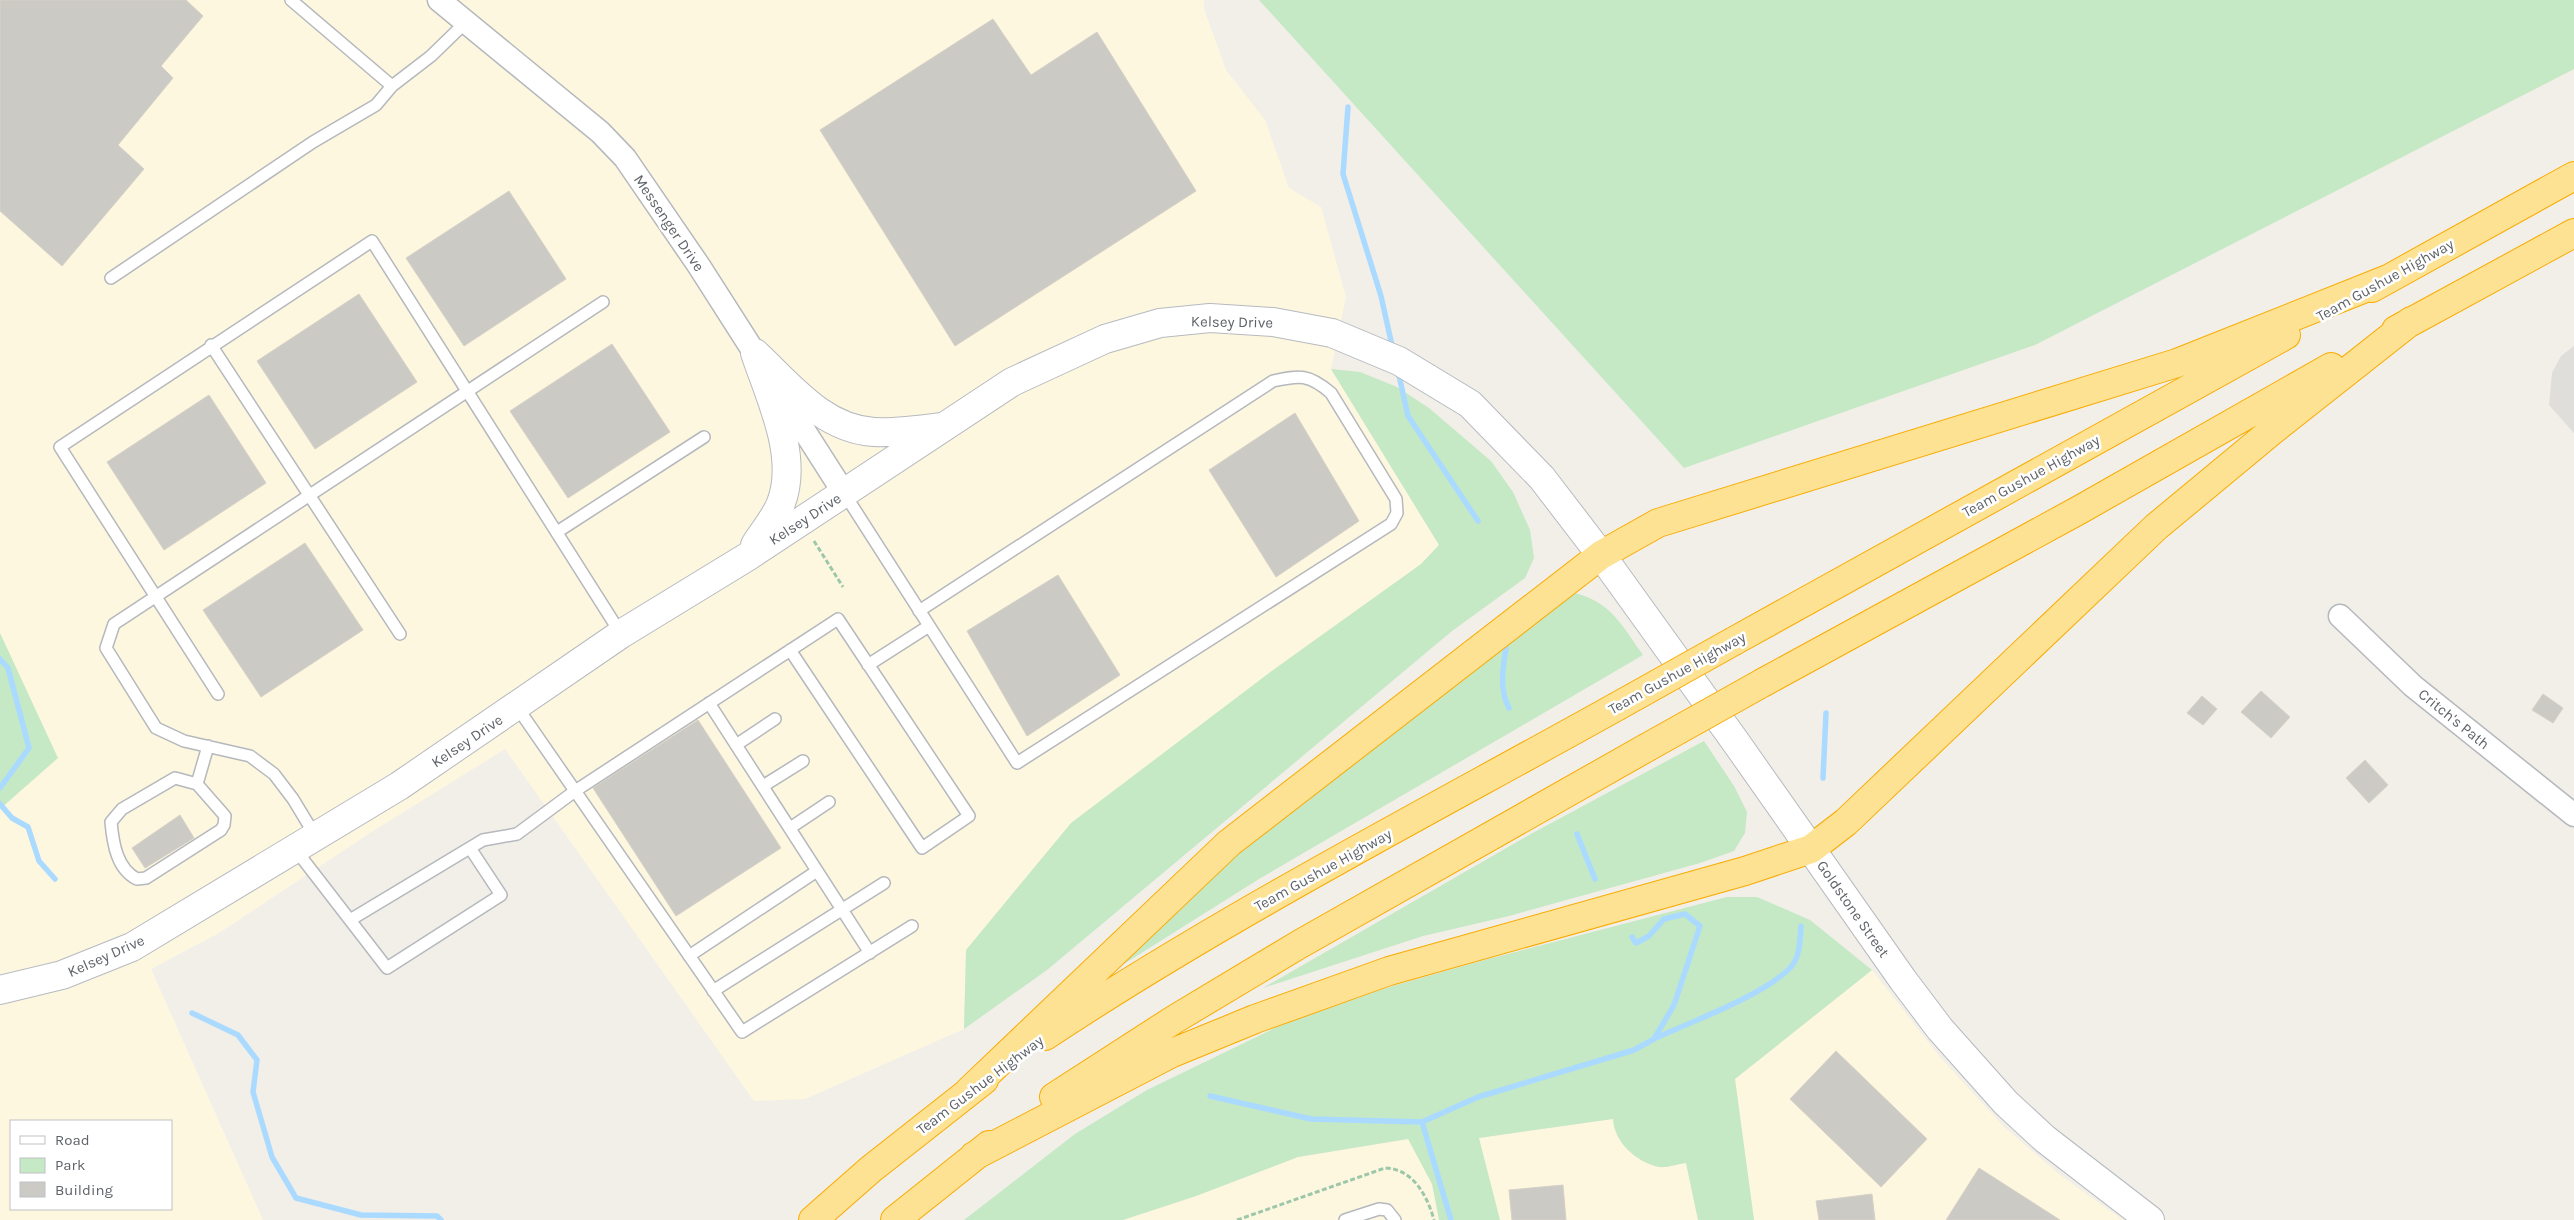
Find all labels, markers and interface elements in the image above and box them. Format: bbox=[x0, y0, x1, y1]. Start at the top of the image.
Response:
street label: Messenger Drive bbox=[630, 171, 708, 275]
street label: Team Gushue Highway bbox=[2313, 235, 2457, 325]
street label: Kelsey Drive bbox=[1191, 312, 1273, 332]
street label: Team Gushue Highway bbox=[1959, 431, 2103, 521]
street label: Kelsey Drive bbox=[766, 489, 844, 549]
street label: Team Gushue Highway bbox=[1605, 628, 1749, 718]
street label: Critch's Path bbox=[2415, 685, 2493, 753]
street label: Kelsey Drive bbox=[428, 711, 506, 771]
street label: Team Gushue Highway bbox=[1251, 825, 1395, 915]
street label: Goldstone Street bbox=[1813, 857, 1893, 961]
street label: Kelsey Drive bbox=[65, 931, 147, 981]
street label: Team Gushue Highway bbox=[913, 1031, 1047, 1139]
legend bbox=[10, 1120, 172, 1210]
text: Road bbox=[55, 1131, 90, 1149]
text: Park bbox=[55, 1156, 85, 1174]
text: Building bbox=[55, 1181, 113, 1199]

